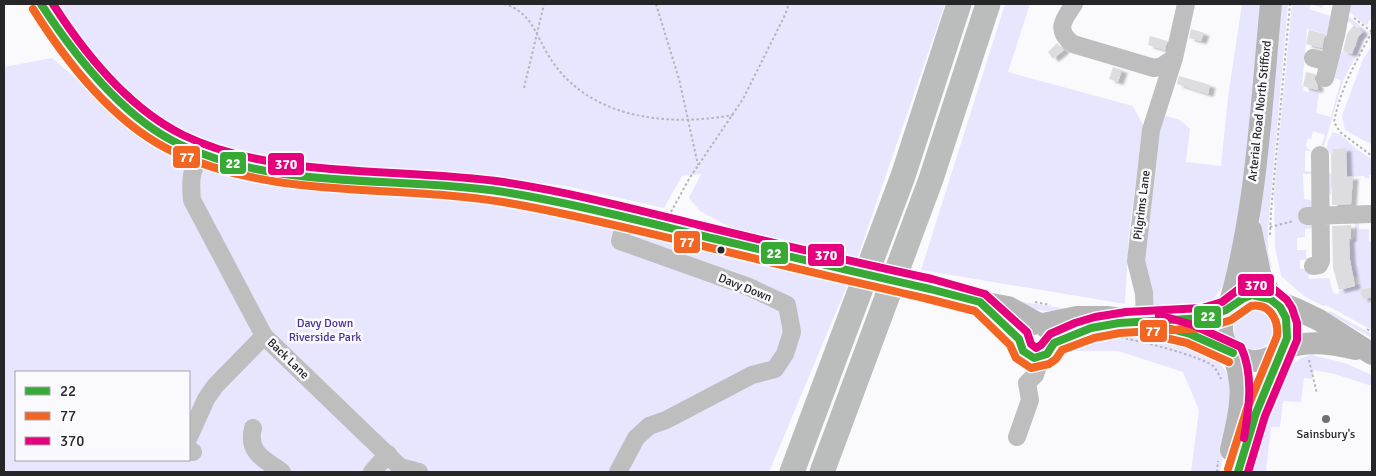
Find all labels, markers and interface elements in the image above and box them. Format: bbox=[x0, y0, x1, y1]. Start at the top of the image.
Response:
street label: Arterial Road North Stifford bbox=[1245, 40, 1275, 182]
line badge: 77 bbox=[172, 145, 201, 169]
text: 77 bbox=[179, 149, 195, 166]
line badge: 22 bbox=[219, 151, 247, 175]
line badge: 370 bbox=[267, 152, 305, 176]
text: 22 bbox=[225, 155, 241, 172]
text: 370 bbox=[275, 156, 298, 173]
street label: Pilgrims Lane bbox=[1130, 169, 1154, 241]
line badge: 77 bbox=[673, 230, 701, 254]
text: 77 bbox=[679, 234, 695, 251]
line badge: 22 bbox=[760, 241, 789, 265]
line badge: 370 bbox=[807, 243, 845, 267]
unlabelled marker bbox=[716, 245, 726, 255]
text: 22 bbox=[766, 245, 782, 262]
text: 370 bbox=[815, 247, 838, 264]
street label: Davy Down bbox=[716, 270, 774, 306]
line badge: 370 bbox=[1237, 273, 1275, 297]
text: 370 bbox=[1245, 277, 1268, 294]
line badge: 22 bbox=[1193, 305, 1222, 329]
text: 22 bbox=[1200, 308, 1216, 325]
park label: Davy Down Riverside Park bbox=[289, 316, 361, 345]
line badge: 77 bbox=[1139, 319, 1168, 343]
text: 77 bbox=[1145, 323, 1161, 340]
street label: Back Lane bbox=[264, 335, 312, 383]
legend bbox=[15, 371, 190, 461]
text: 22 bbox=[60, 382, 76, 400]
text: 77 bbox=[60, 407, 76, 425]
marker: Sainsbury's bbox=[1320, 413, 1332, 425]
place label: Sainsbury's bbox=[1297, 427, 1355, 442]
text: 370 bbox=[60, 432, 84, 450]

